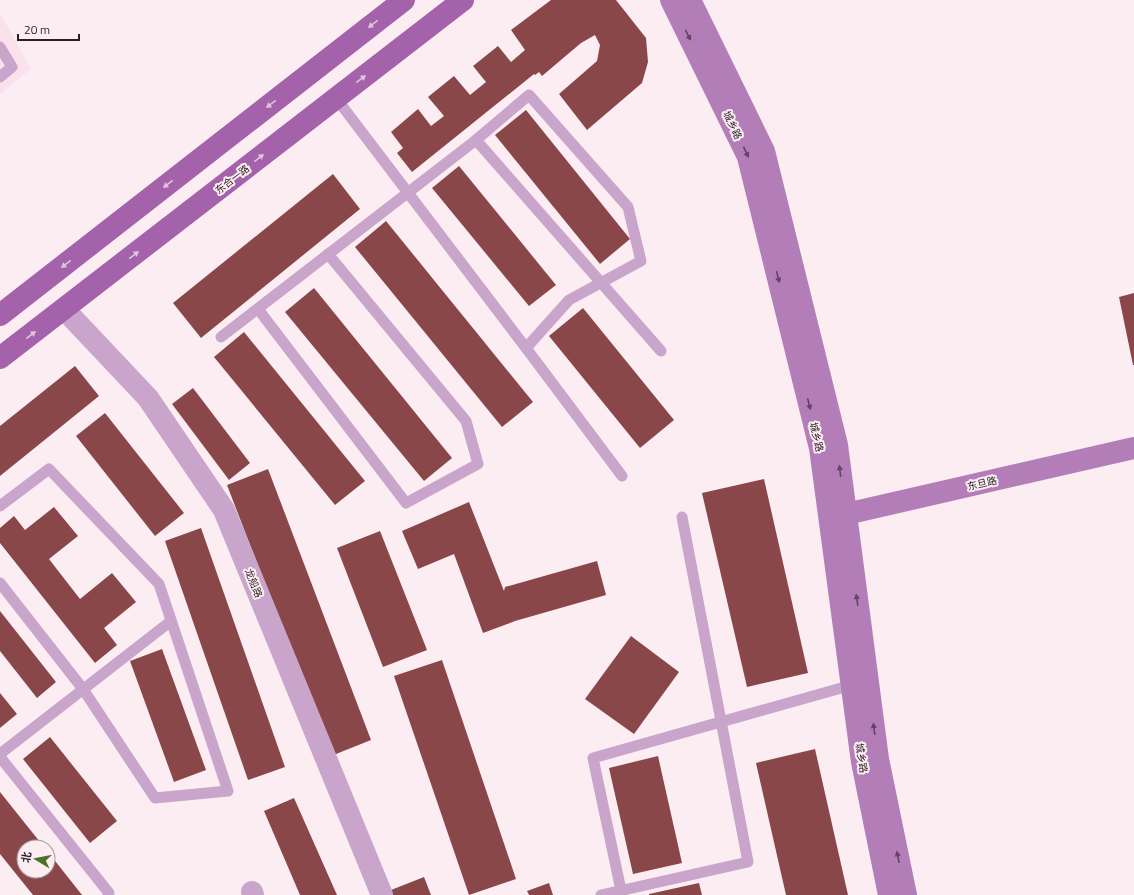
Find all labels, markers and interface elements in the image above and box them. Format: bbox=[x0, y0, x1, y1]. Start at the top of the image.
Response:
scale bar bbox=[18, 16, 79, 42]
text: 20 m bbox=[24, 20, 50, 39]
one-way arrow bbox=[368, 20, 379, 28]
one-way arrow bbox=[685, 29, 692, 41]
one-way arrow bbox=[356, 75, 367, 83]
one-way arrow bbox=[265, 100, 276, 108]
street label: 城乡路 bbox=[719, 108, 746, 142]
one-way arrow bbox=[743, 146, 749, 157]
one-way arrow bbox=[253, 154, 264, 163]
street label: 东合一路 bbox=[212, 161, 253, 198]
one-way arrow bbox=[163, 180, 174, 188]
one-way arrow bbox=[128, 251, 139, 259]
one-way arrow bbox=[60, 260, 71, 268]
one-way arrow bbox=[775, 272, 781, 284]
one-way arrow bbox=[25, 330, 36, 339]
one-way arrow bbox=[807, 397, 813, 410]
street label: 城乡路 bbox=[806, 421, 827, 453]
one-way arrow bbox=[837, 465, 843, 477]
street label: 东旦路 bbox=[966, 473, 998, 494]
street label: 龙船路 bbox=[241, 566, 266, 600]
one-way arrow bbox=[854, 594, 860, 606]
one-way arrow bbox=[871, 723, 878, 735]
street label: 城乡路 bbox=[852, 742, 871, 774]
north arrow bbox=[16, 839, 56, 879]
text: 北 bbox=[17, 850, 35, 864]
one-way arrow bbox=[895, 851, 901, 863]

